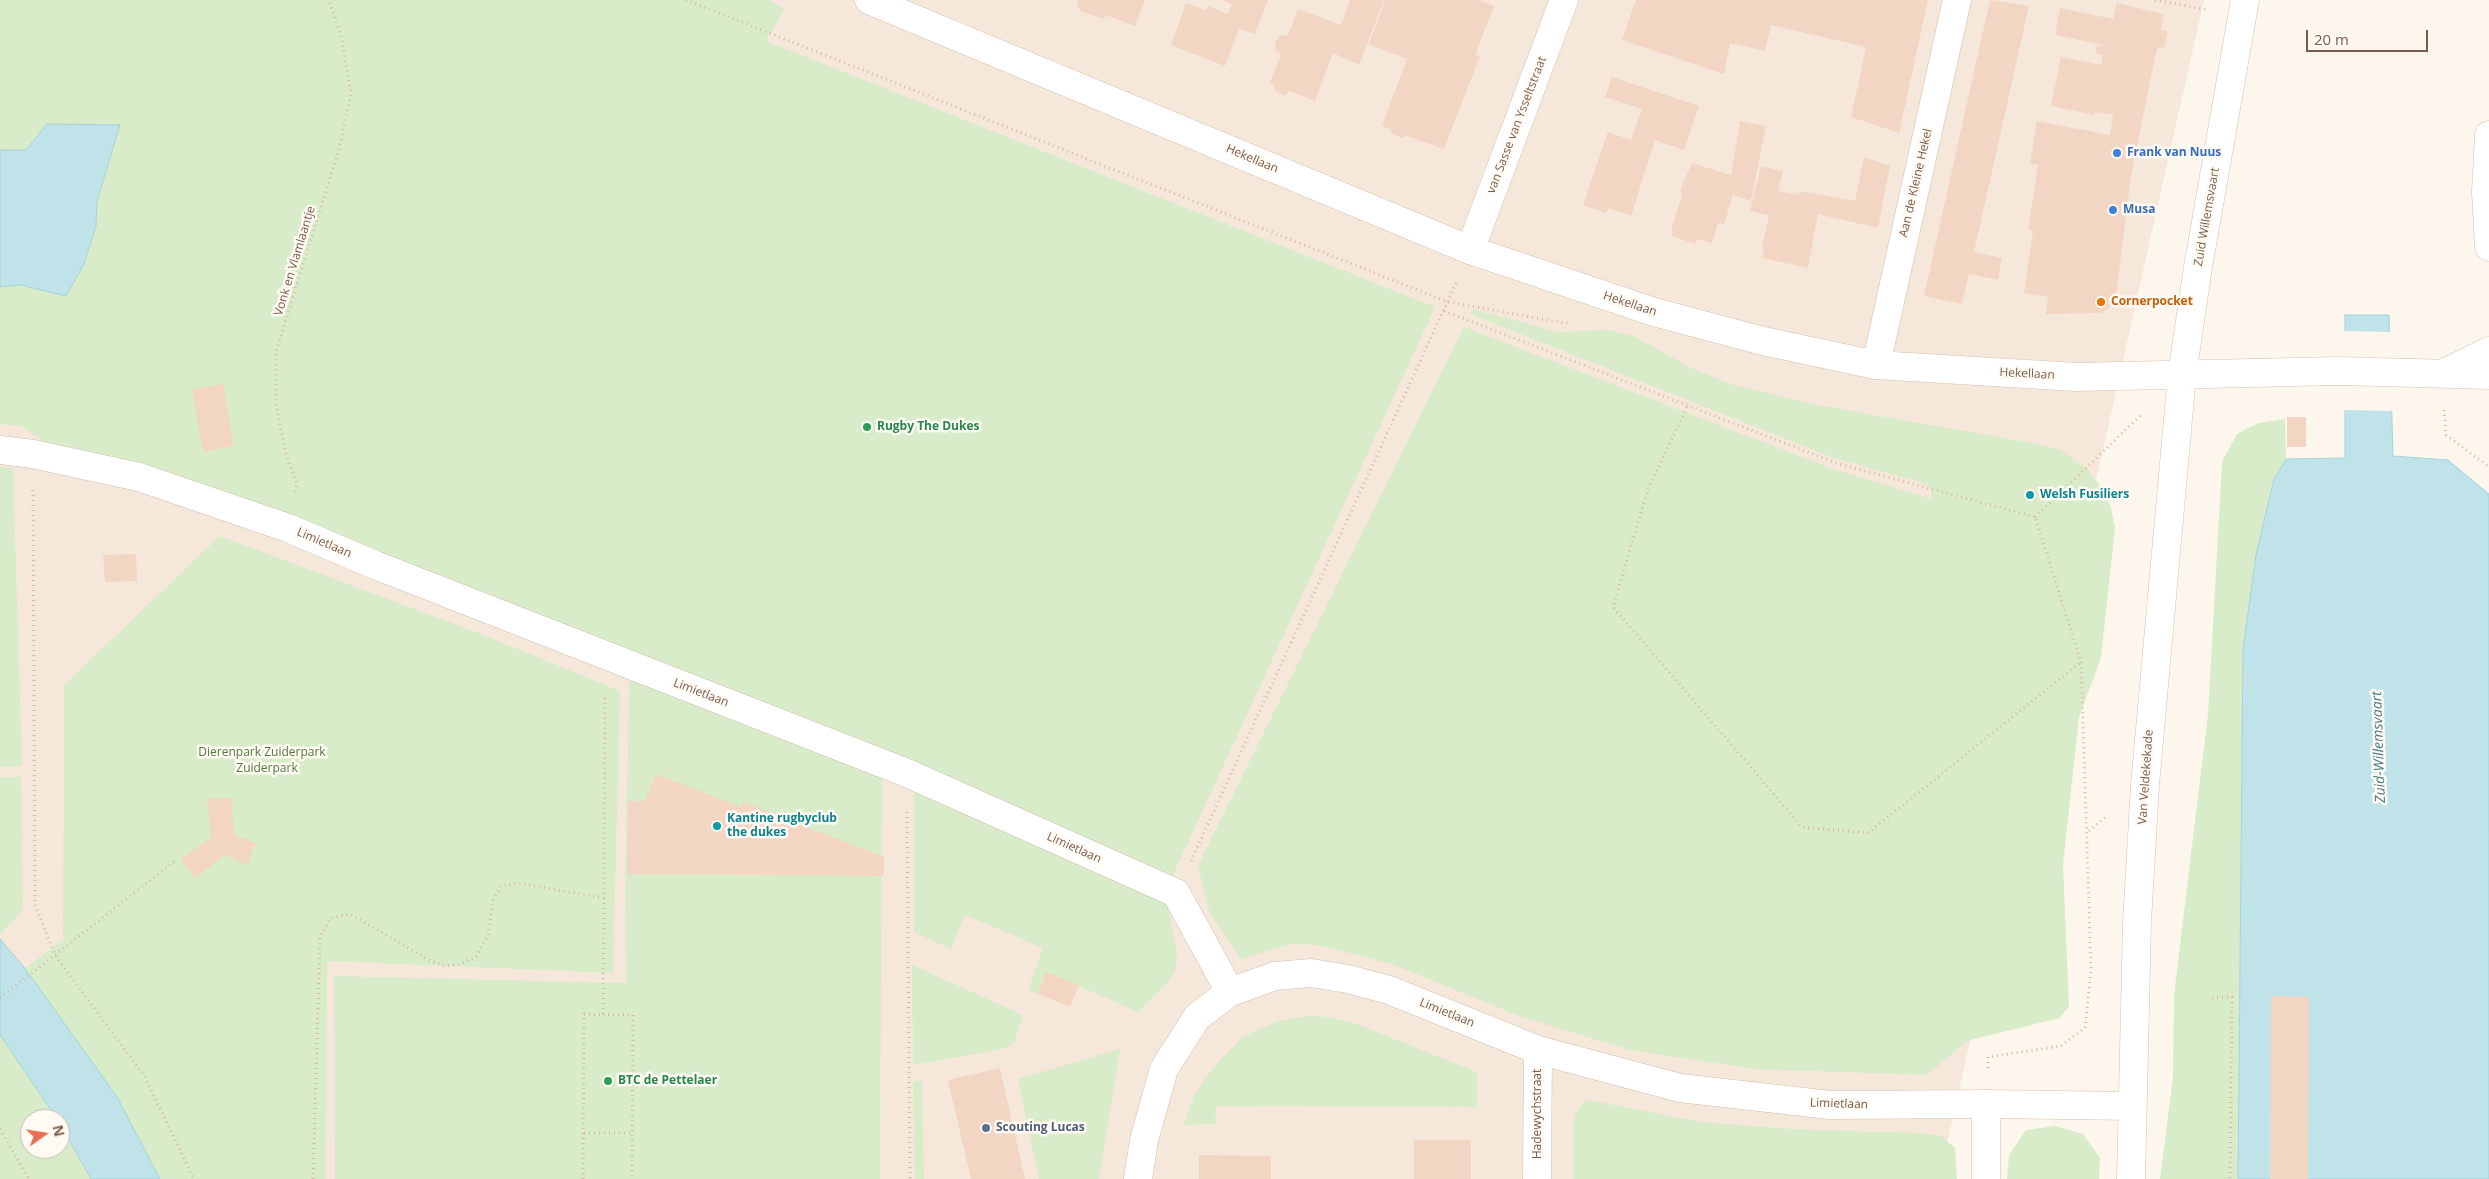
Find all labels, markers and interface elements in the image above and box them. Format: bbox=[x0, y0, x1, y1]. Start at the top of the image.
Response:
scale bar bbox=[2309, 20, 2432, 52]
text: 20 m bbox=[2314, 29, 2349, 49]
street label: van Sasse van Ysseltstraat bbox=[1484, 54, 1550, 196]
street label: Aan de Kleine Hekel bbox=[1897, 127, 1935, 239]
street label: Hekellaan bbox=[1224, 142, 1280, 176]
place label: Frank van Nuus bbox=[2127, 146, 2221, 160]
marker: Frank van Nuus bbox=[2111, 147, 2123, 159]
street label: Zuid Willemsvaart bbox=[2191, 167, 2223, 267]
place label: Musa bbox=[2123, 203, 2155, 217]
street label: Vonk en Vlamlaantje bbox=[271, 204, 319, 318]
marker: Musa bbox=[2107, 204, 2119, 216]
street label: Hekellaan bbox=[1601, 289, 1659, 319]
place label: Cornerpocket bbox=[2111, 295, 2193, 309]
marker: Cornerpocket bbox=[2095, 296, 2107, 308]
street label: Hekellaan bbox=[1999, 365, 2055, 383]
place label: Rugby The Dukes bbox=[877, 420, 979, 434]
marker: Rugby The Dukes bbox=[861, 421, 873, 433]
place label: Welsh Fusiliers bbox=[2040, 488, 2129, 502]
marker: Welsh Fusiliers bbox=[2024, 489, 2036, 501]
street label: Limietlaan bbox=[294, 525, 354, 561]
street label: Limietlaan bbox=[671, 676, 731, 710]
water label: Zuid-Willemsvaart bbox=[2369, 691, 2389, 803]
street label: Van Veldekekade bbox=[2135, 729, 2157, 825]
park label: Dierenpark Zuiderpark bbox=[198, 746, 326, 760]
park label: Zuiderpark bbox=[236, 762, 298, 776]
place label: Kantine rugbyclub the dukes bbox=[727, 812, 837, 840]
marker: Kantine rugbyclub the dukes bbox=[711, 820, 723, 832]
street label: Limietlaan bbox=[1045, 830, 1103, 866]
street label: Limietlaan bbox=[1417, 995, 1477, 1031]
street label: Hadewychstraat bbox=[1531, 1069, 1545, 1159]
place label: BTC de Pettelaer bbox=[618, 1074, 717, 1088]
marker: BTC de Pettelaer bbox=[602, 1075, 614, 1087]
street label: Limietlaan bbox=[1810, 1096, 1868, 1112]
north arrow bbox=[20, 1109, 70, 1159]
place label: Scouting Lucas bbox=[996, 1121, 1085, 1135]
marker: Scouting Lucas bbox=[980, 1122, 992, 1134]
text: N bbox=[49, 1123, 70, 1138]

